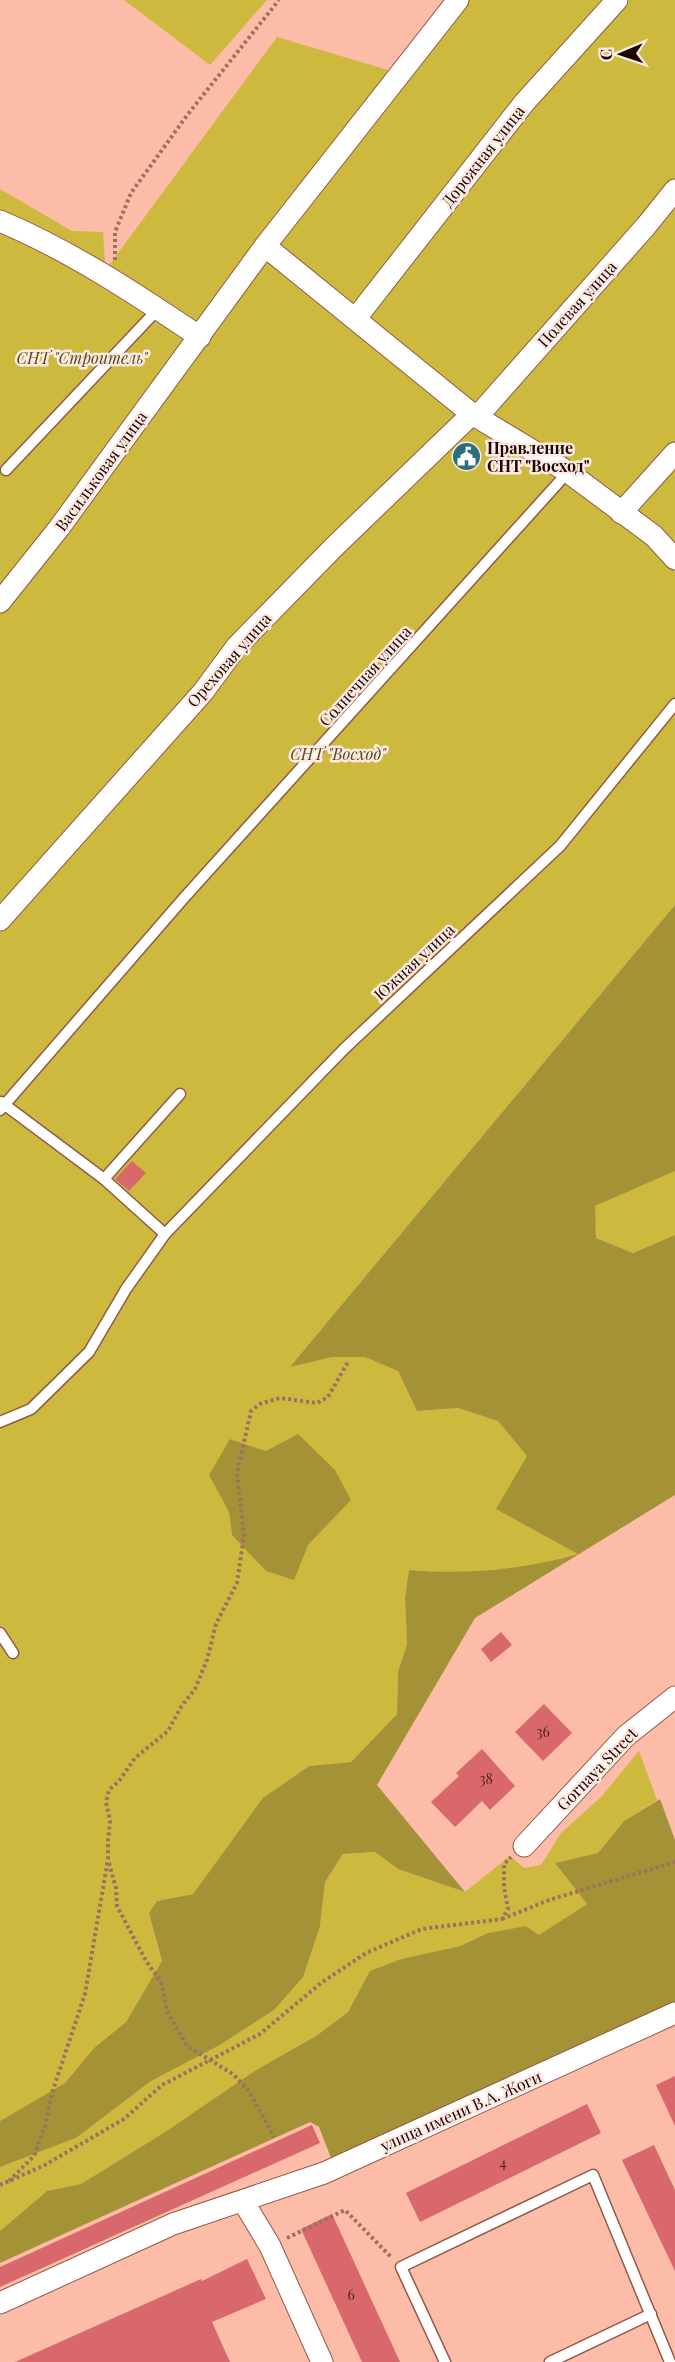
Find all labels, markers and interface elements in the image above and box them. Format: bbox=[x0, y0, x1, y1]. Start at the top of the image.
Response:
north arrow bbox=[591, 24, 651, 84]
text: С bbox=[595, 49, 616, 61]
street label: Дорожная улица bbox=[436, 101, 529, 211]
street label: Полевая улица bbox=[532, 256, 621, 351]
park label: СНТ "Строитель" bbox=[16, 347, 149, 368]
street label: Васильковая улица bbox=[50, 407, 151, 535]
place label: Правление СНТ "Восход" bbox=[487, 437, 590, 476]
public building icon: Правление СНТ "Восход" bbox=[450, 441, 482, 473]
street label: Ореховая улица bbox=[182, 608, 275, 711]
street label: Солнечная улица bbox=[314, 621, 415, 730]
park label: СНТ "Восход" bbox=[290, 743, 387, 764]
street label: Южная улица bbox=[369, 919, 459, 1004]
house number: 36 bbox=[536, 1722, 550, 1741]
street label: Gornaya Street bbox=[552, 1723, 642, 1815]
house number: 38 bbox=[479, 1769, 493, 1788]
street label: улица имени В.А. Жоги bbox=[376, 2066, 545, 2156]
house number: 4 bbox=[500, 2153, 507, 2172]
house number: 6 bbox=[347, 2285, 355, 2304]

